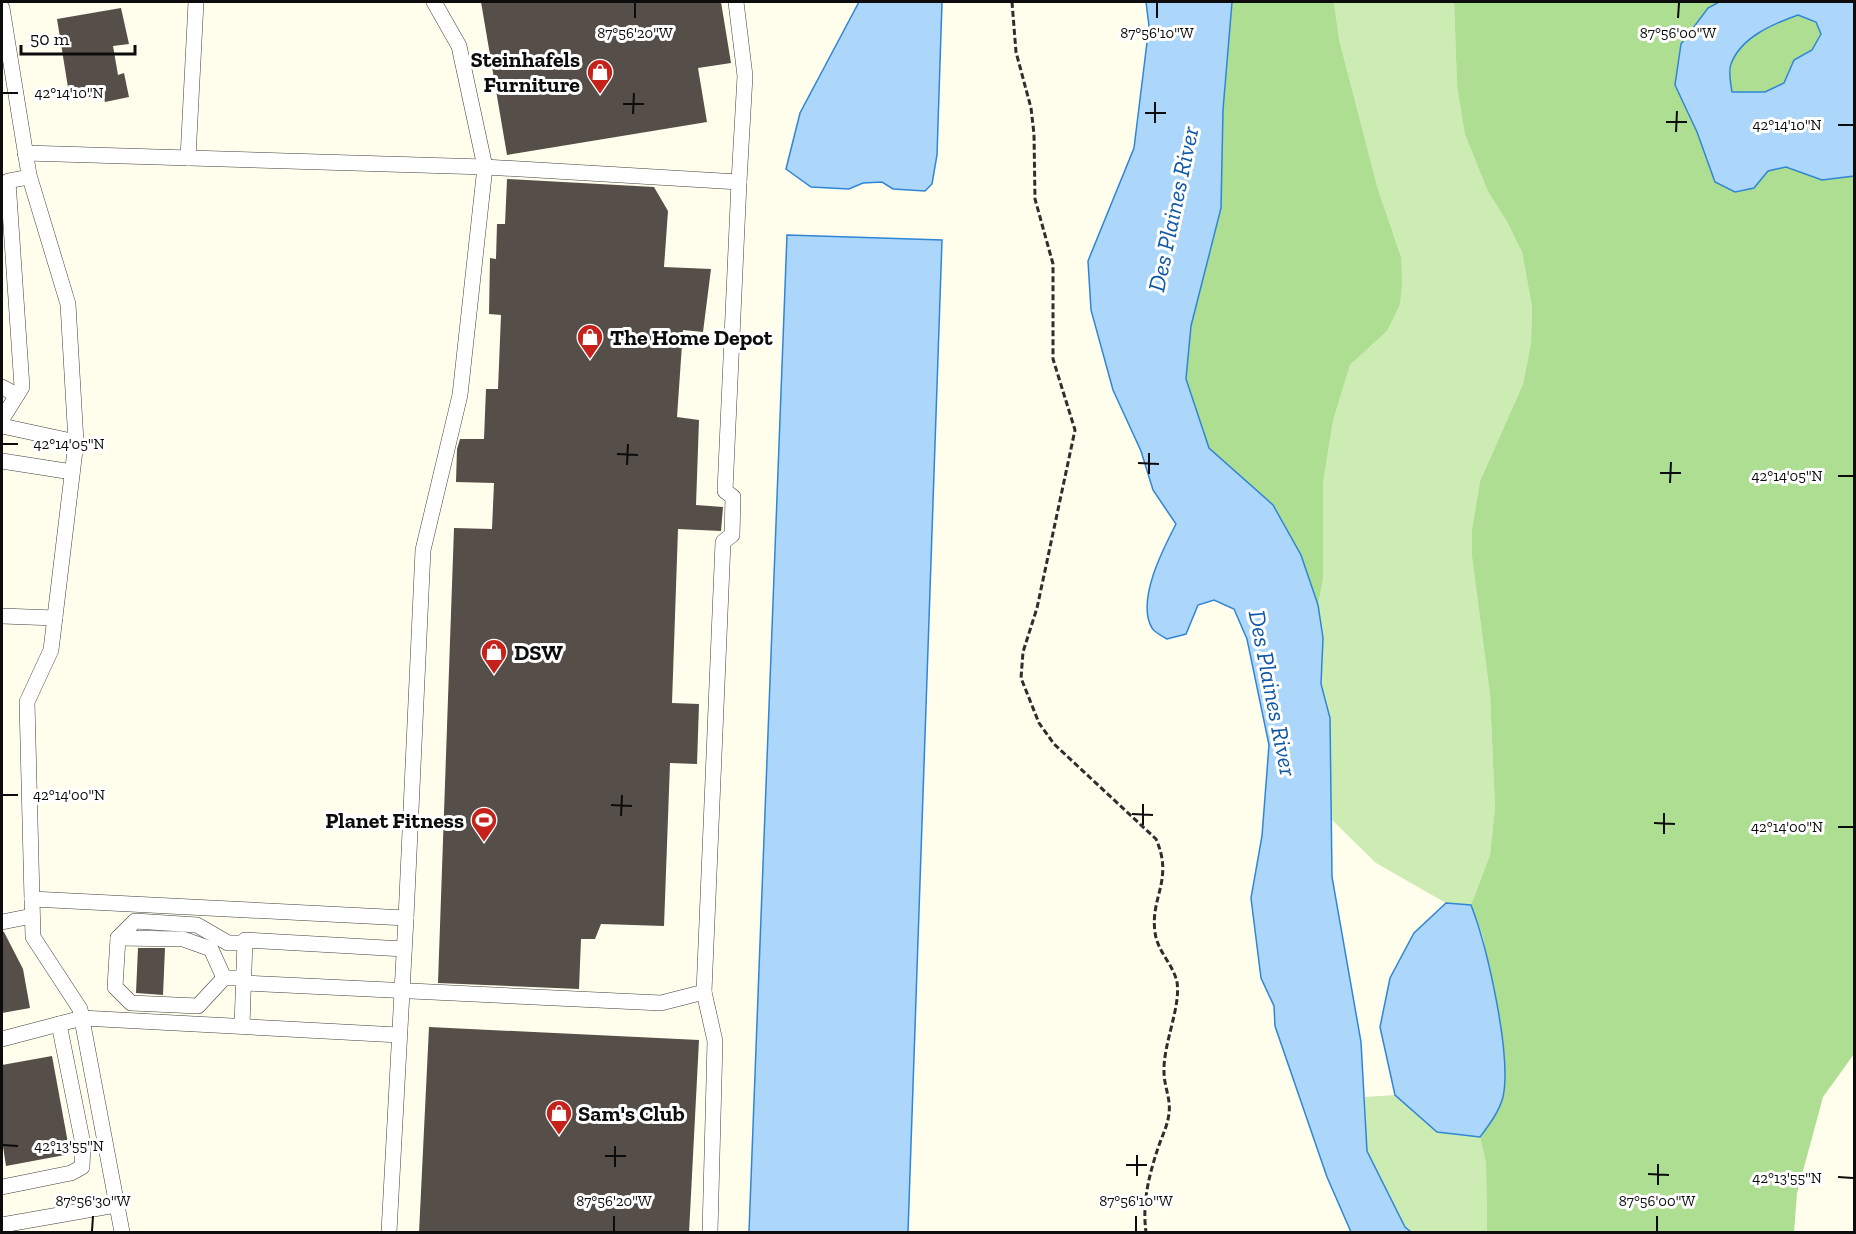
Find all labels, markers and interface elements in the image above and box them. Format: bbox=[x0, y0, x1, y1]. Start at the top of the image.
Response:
scale bar bbox=[21, 18, 135, 56]
text: 87°56'20"W bbox=[597, 24, 673, 42]
text: 87°56'10"W bbox=[1120, 24, 1194, 42]
text: 87°56'00"W bbox=[1640, 24, 1716, 42]
text: 50 m bbox=[30, 28, 70, 50]
place label: Steinhafels Furniture bbox=[470, 46, 580, 98]
shop icon: Steinhafels Furniture bbox=[585, 57, 615, 95]
text: 42°14'10"N bbox=[34, 84, 104, 102]
text: 42°14'10"N bbox=[1752, 116, 1822, 134]
water label: Des Plaines River bbox=[1141, 123, 1205, 294]
shop icon: The Home Depot bbox=[575, 322, 605, 360]
place label: The Home Depot bbox=[610, 324, 773, 351]
text: 42°14'05"N bbox=[33, 435, 105, 453]
text: 42°14'05"N bbox=[1751, 467, 1823, 485]
water label: Des Plaines River bbox=[1243, 608, 1303, 779]
shop icon: DSW bbox=[479, 637, 509, 675]
place label: DSW bbox=[514, 639, 563, 666]
text: 42°14'00"N bbox=[33, 786, 105, 804]
sports icon: Planet Fitness bbox=[469, 805, 499, 843]
place label: Planet Fitness bbox=[325, 807, 464, 834]
text: 42°14'00"N bbox=[1751, 818, 1823, 836]
shop icon: Sam's Club bbox=[544, 1098, 574, 1136]
place label: Sam's Club bbox=[578, 1100, 685, 1127]
text: 42°13'55"N bbox=[34, 1137, 104, 1155]
text: 42°13'55"N bbox=[1752, 1169, 1822, 1187]
text: 87°56'30"W bbox=[55, 1192, 131, 1210]
text: 87°56'20"W bbox=[576, 1192, 652, 1210]
text: 87°56'10"W bbox=[1099, 1192, 1173, 1210]
text: 87°56'00"W bbox=[1619, 1192, 1695, 1210]

